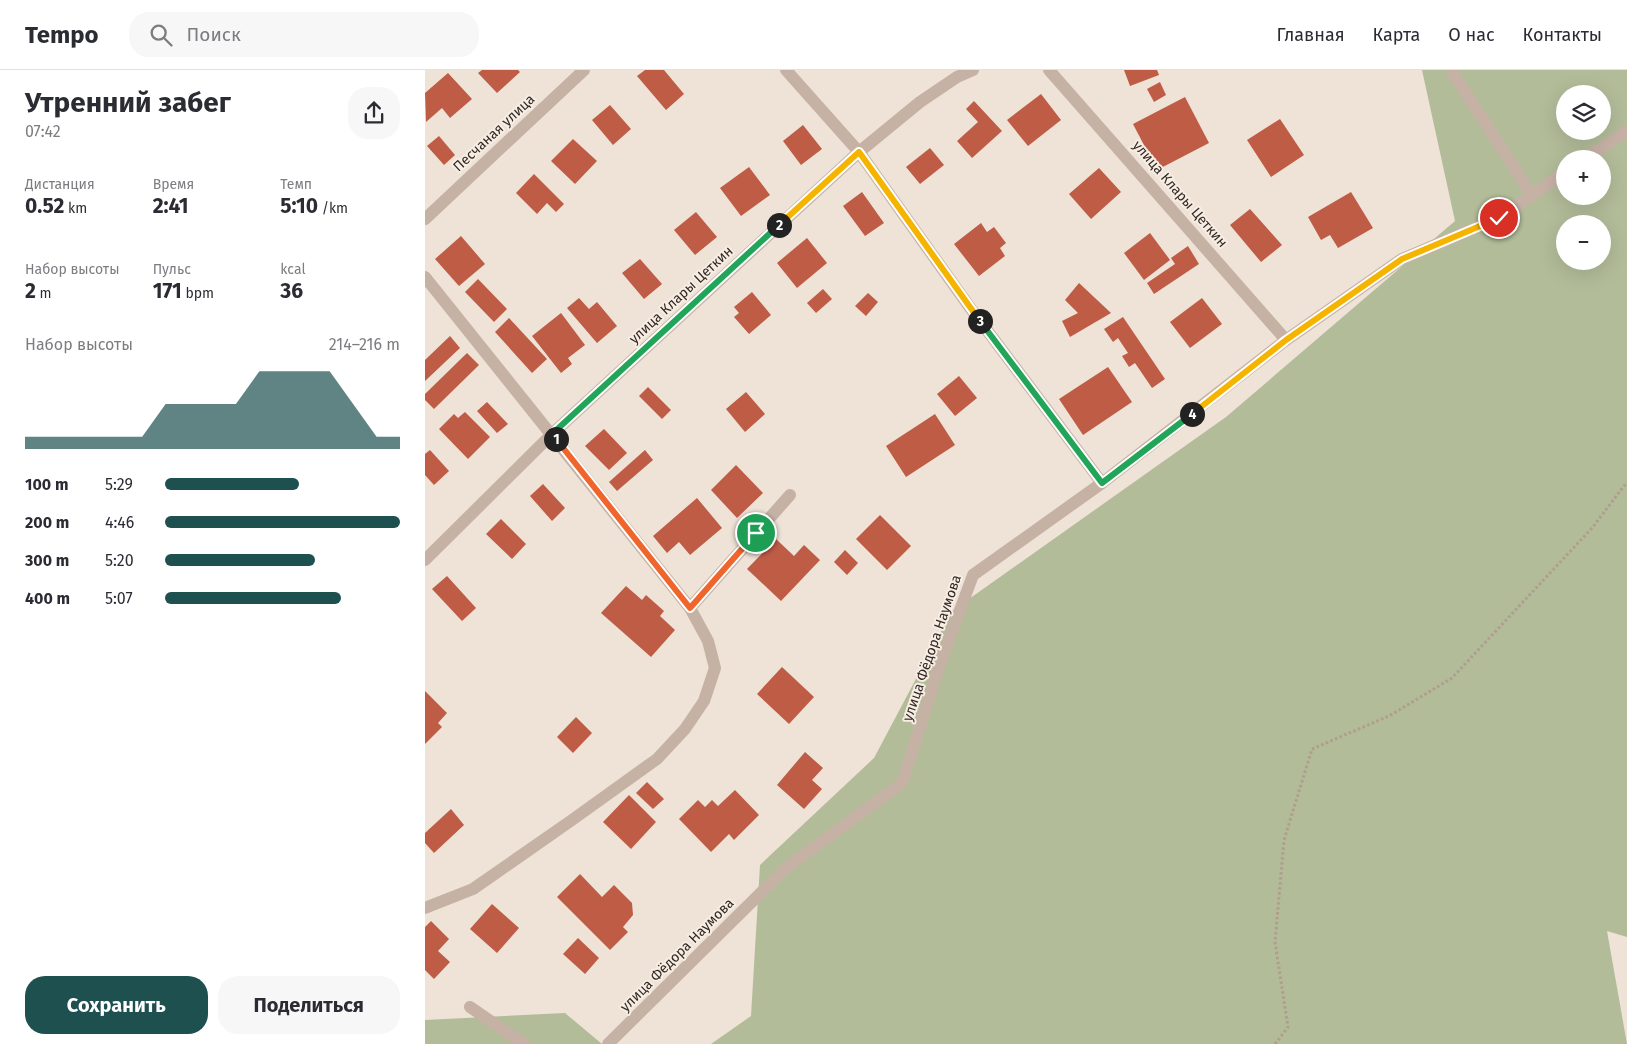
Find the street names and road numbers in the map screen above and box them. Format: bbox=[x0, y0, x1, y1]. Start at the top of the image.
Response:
street label: Песчаная улица bbox=[450, 91, 538, 175]
street label: улица Клары Цеткин bbox=[1129, 137, 1231, 251]
street label: улица Клары Цеткин bbox=[626, 242, 736, 348]
street label: улица Фёдора Наумова bbox=[899, 572, 965, 724]
street label: улица Фёдора Наумова bbox=[617, 895, 737, 1015]

